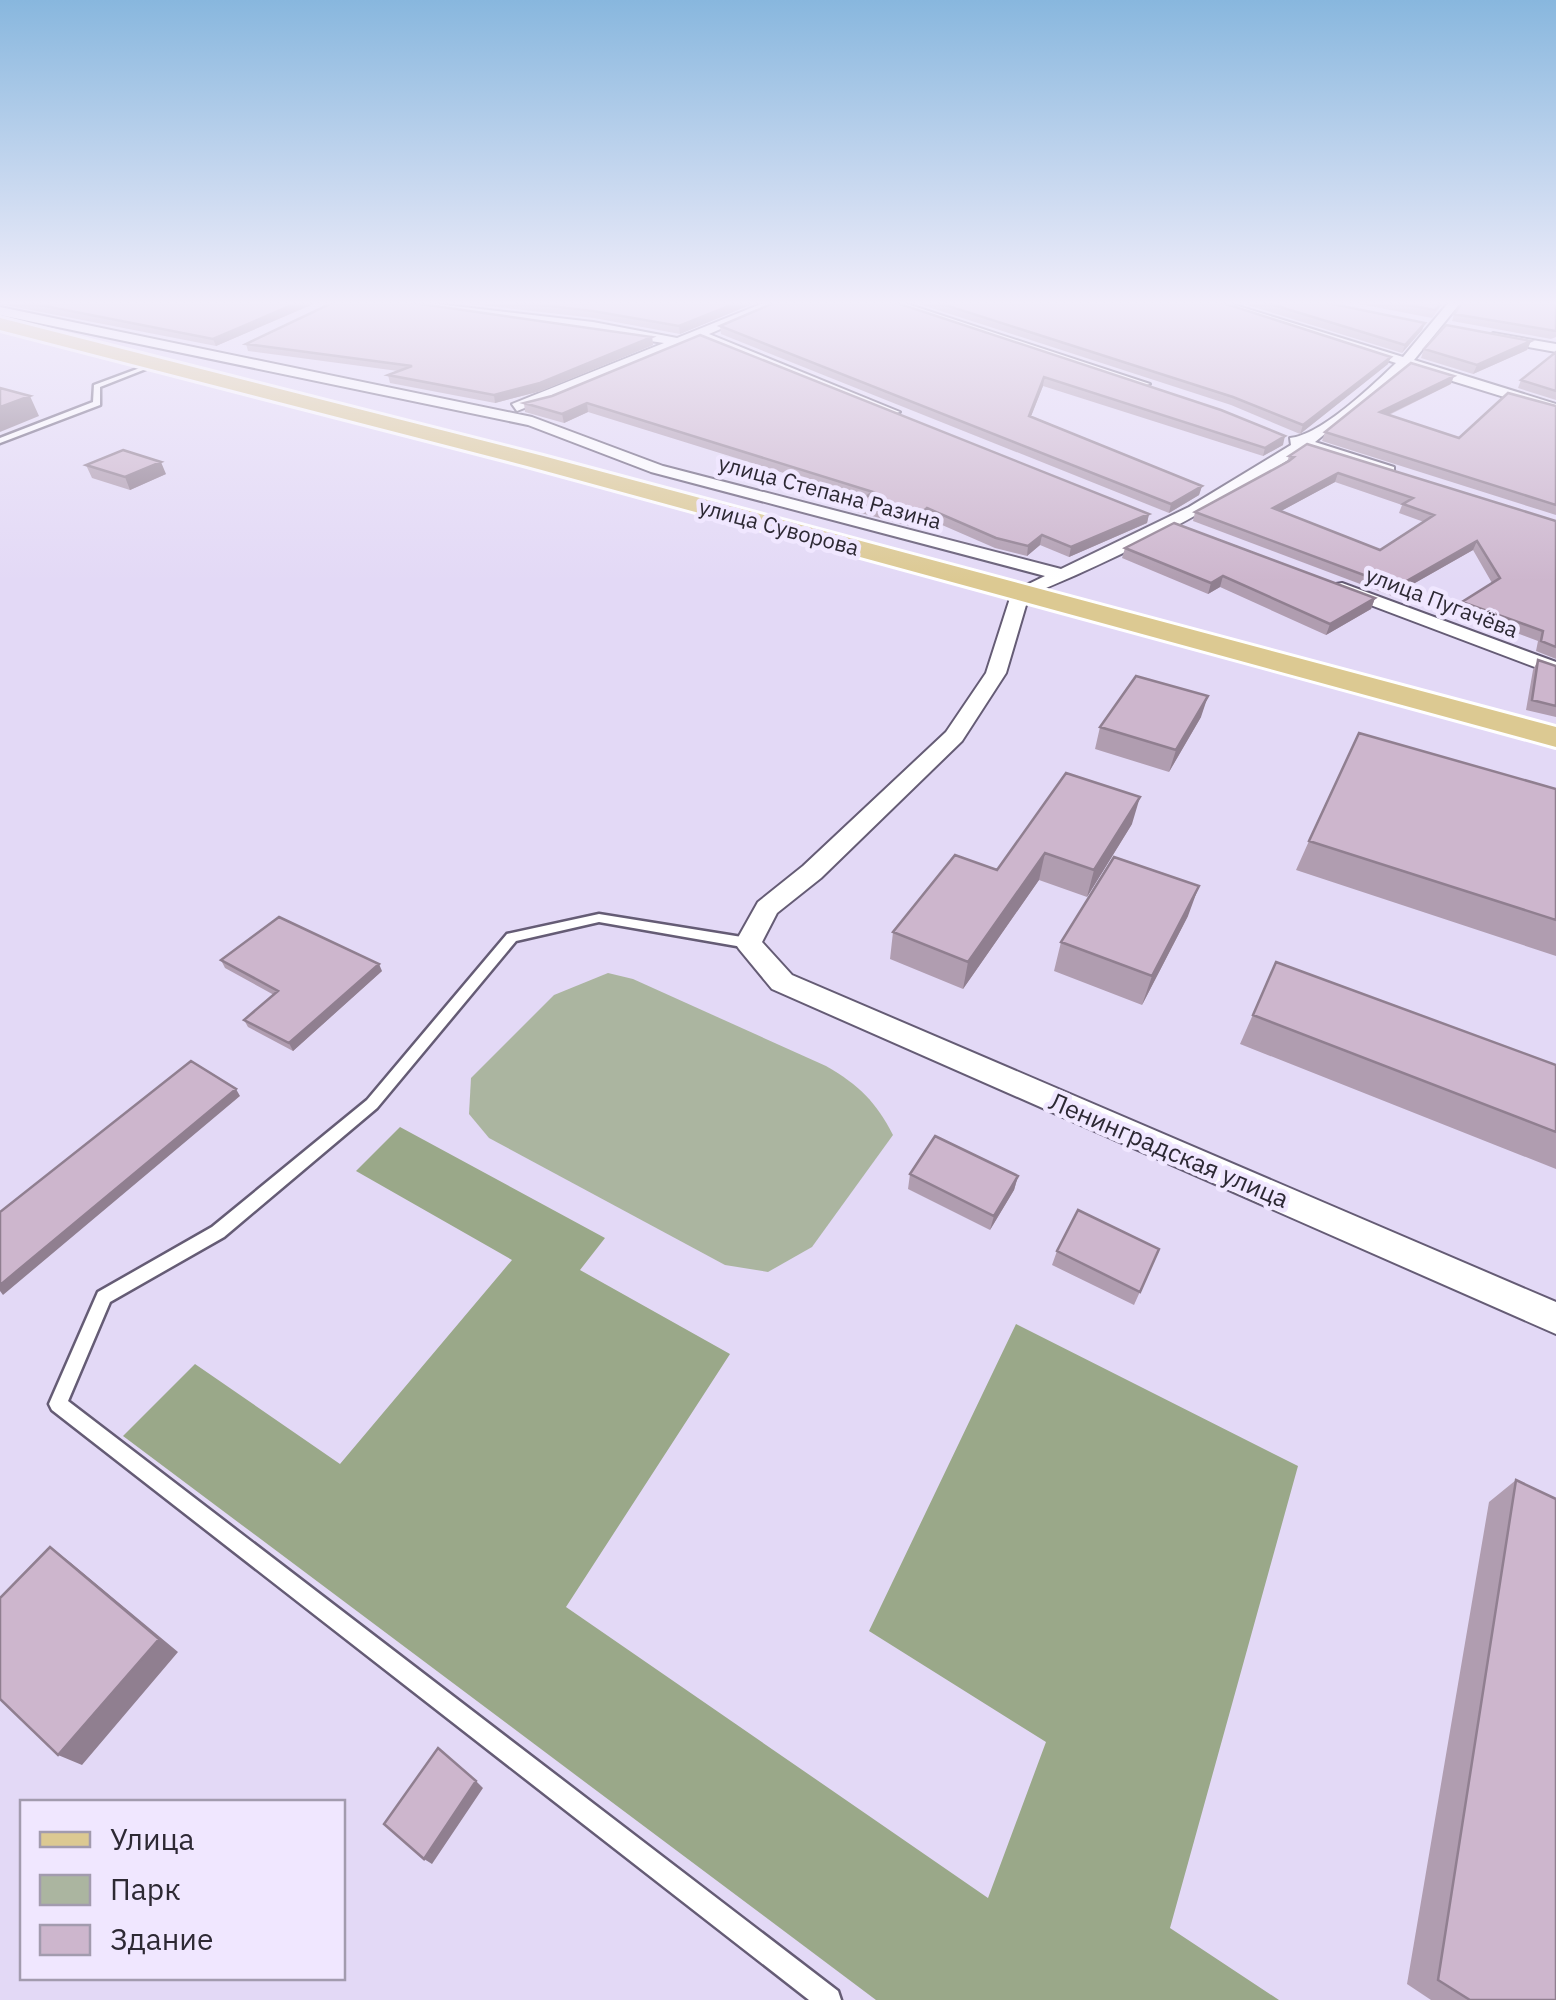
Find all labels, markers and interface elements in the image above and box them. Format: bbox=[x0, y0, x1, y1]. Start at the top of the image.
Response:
street label: улица Степана Разина bbox=[715, 448, 945, 535]
street label: улица Суворова bbox=[696, 491, 863, 562]
street label: улица Пугачёва bbox=[1362, 559, 1523, 644]
street label: Ленинградская улица bbox=[1044, 1084, 1294, 1215]
legend bbox=[20, 1800, 345, 1980]
text: Улица bbox=[110, 1819, 195, 1858]
text: Парк bbox=[110, 1869, 181, 1908]
text: Здание bbox=[110, 1919, 213, 1958]

